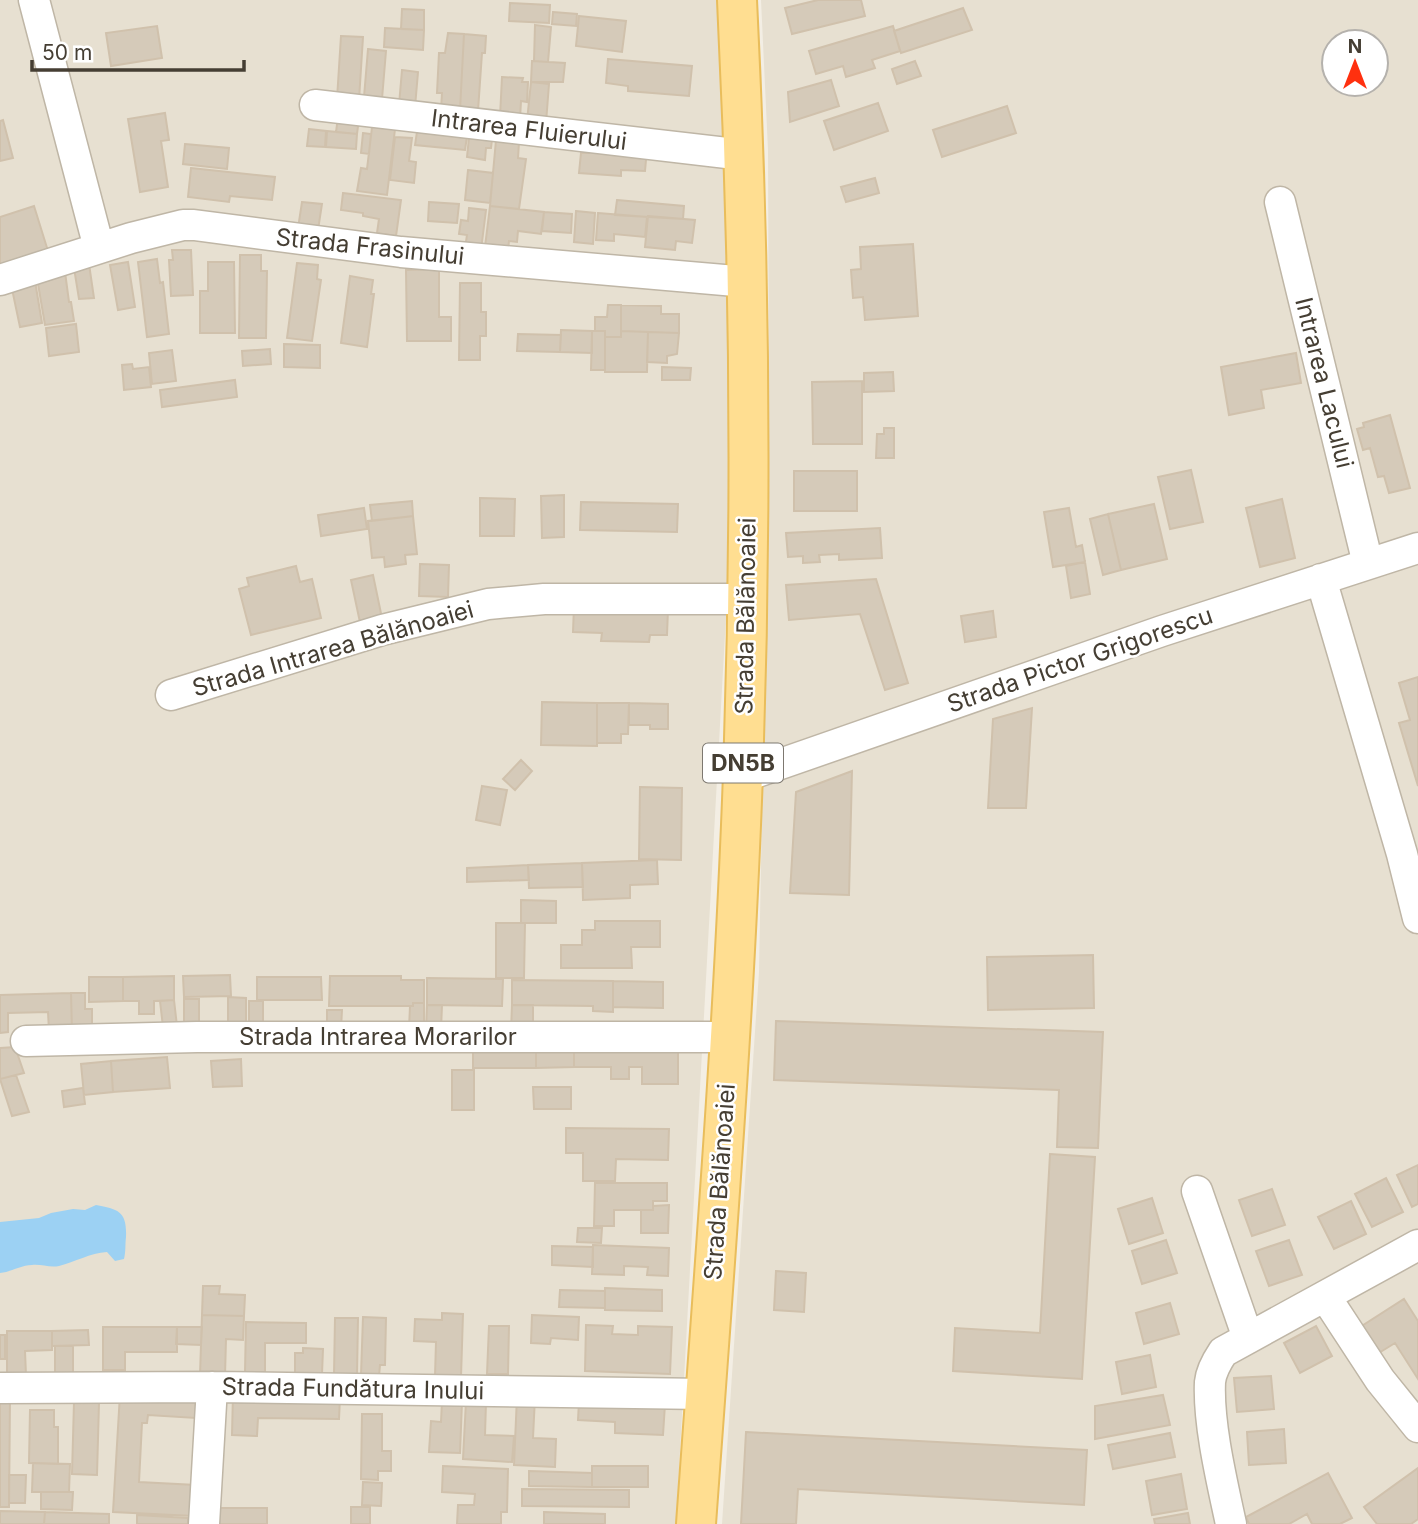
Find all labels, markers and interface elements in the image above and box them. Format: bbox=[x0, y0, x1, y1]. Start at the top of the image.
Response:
scale bar bbox=[32, 28, 243, 72]
north arrow bbox=[1320, 28, 1390, 98]
text: N bbox=[1348, 35, 1362, 58]
text: 50 m bbox=[42, 40, 92, 65]
street label: Intrarea Fluierului bbox=[429, 103, 629, 156]
street label: Strada Frasinului bbox=[274, 222, 466, 271]
street label: Intrarea Lacului bbox=[1289, 295, 1360, 471]
street label: Strada Bălănoaiei bbox=[729, 517, 762, 715]
street label: Strada Intrarea Bălănoaiei bbox=[189, 594, 477, 703]
street label: Strada Pictor Grigorescu bbox=[943, 600, 1216, 719]
road number: DN5B bbox=[703, 744, 783, 782]
street label: Strada Intrarea Morarilor bbox=[239, 1022, 517, 1051]
street label: Strada Bălănoaiei bbox=[698, 1083, 741, 1281]
street label: Strada Fundătura Inului bbox=[222, 1372, 485, 1405]

